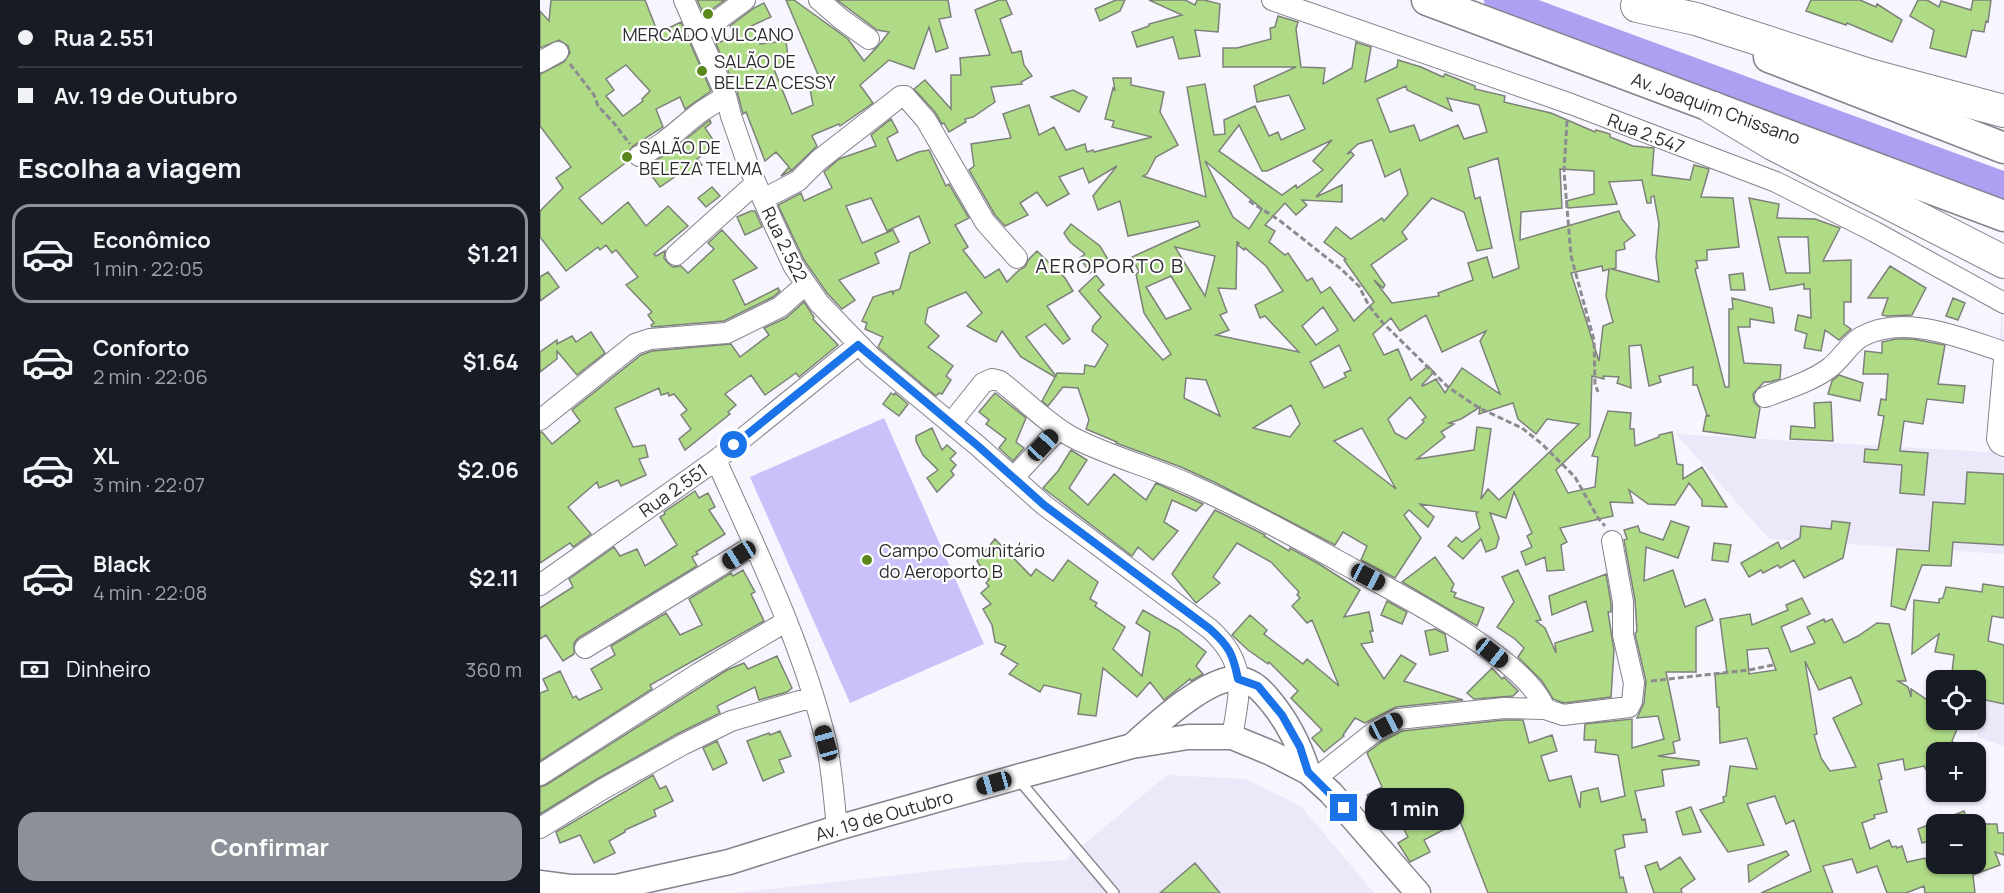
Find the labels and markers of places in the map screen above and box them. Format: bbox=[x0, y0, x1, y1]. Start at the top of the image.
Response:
marker: MERCADO VULCANO bbox=[701, 7, 715, 21]
place label: MERCADO VULCANO bbox=[622, 22, 794, 46]
place label: SALÃO DE BELEZA CESSY bbox=[714, 49, 836, 94]
marker: SALÃO DE BELEZA CESSY bbox=[695, 64, 709, 78]
place label: SALÃO DE BELEZA TELMA bbox=[639, 135, 763, 180]
marker: SALÃO DE BELEZA TELMA bbox=[620, 150, 634, 164]
place label: Campo Comunitário do Aeroporto B bbox=[879, 538, 1045, 583]
marker: Campo Comunitário do Aeroporto B bbox=[860, 553, 874, 567]

